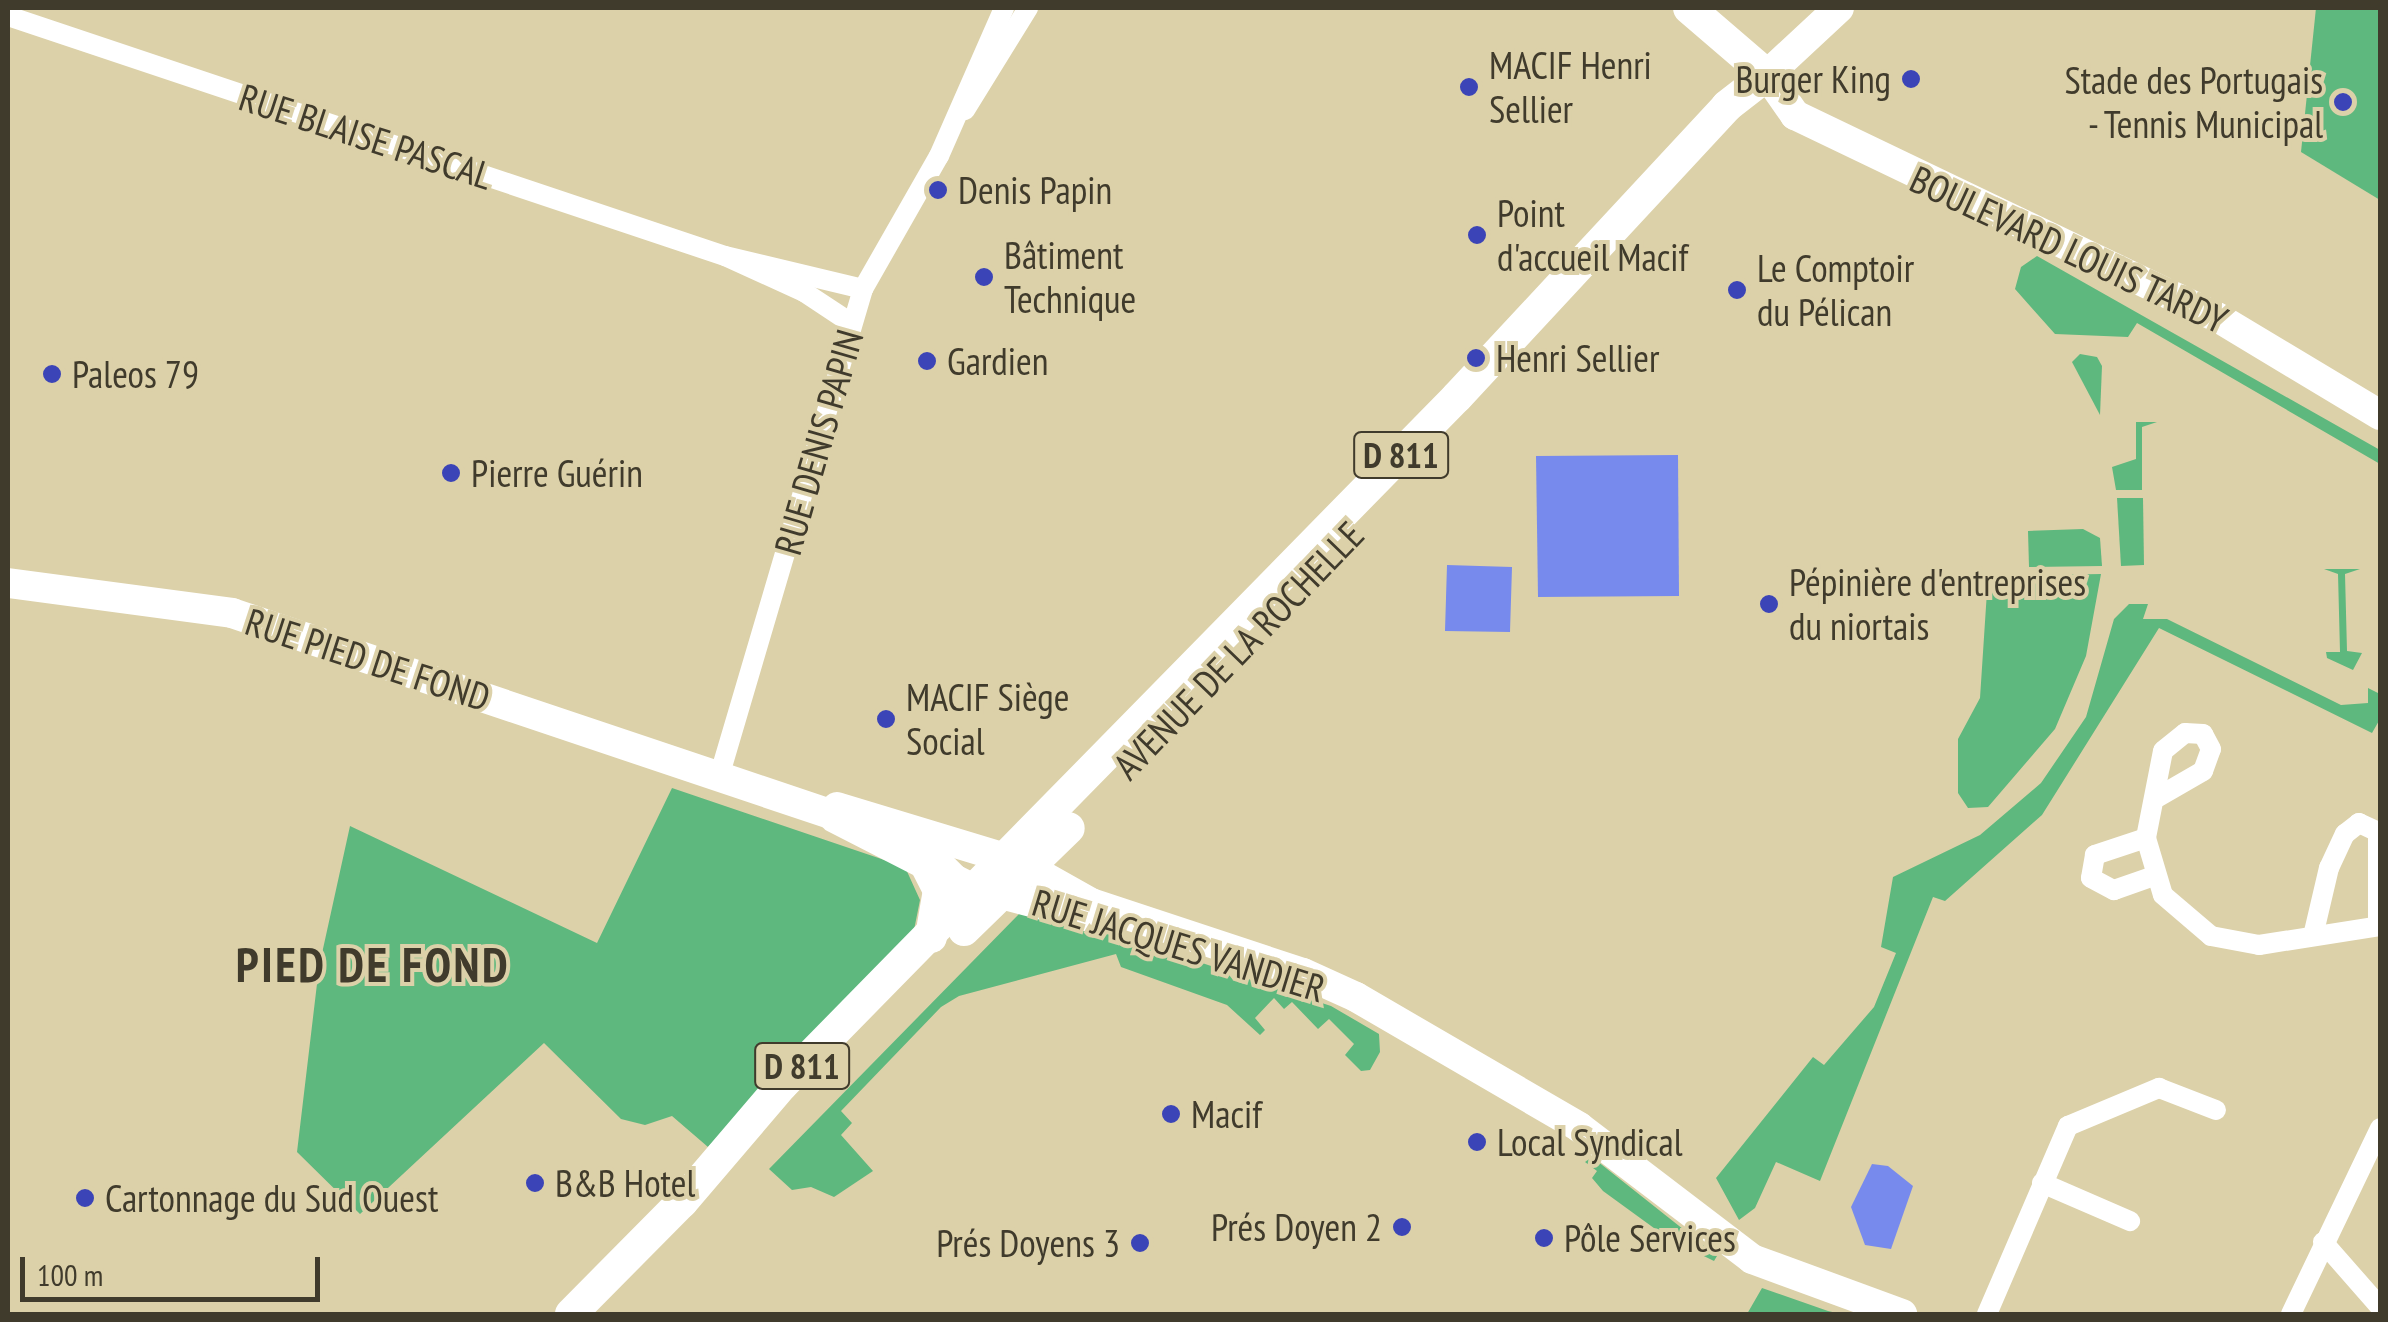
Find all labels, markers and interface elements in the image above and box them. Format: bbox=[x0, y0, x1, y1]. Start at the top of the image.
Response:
place label: MACIF Henri Sellier bbox=[1489, 42, 1652, 132]
place label: Burger King bbox=[1736, 56, 1891, 102]
place label: Stade des Portugais - Tennis Municipal bbox=[2064, 57, 2323, 146]
marker: Burger King bbox=[1900, 68, 1922, 90]
street label: RUE BLAISE PASCAL bbox=[234, 74, 498, 198]
marker: MACIF Henri Sellier bbox=[1458, 76, 1480, 98]
marker: Stade des Portugais - Tennis Municipal bbox=[2332, 91, 2354, 113]
street label: BOULEVARD LOUIS TARDY bbox=[1903, 155, 2235, 343]
place label: Denis Papin bbox=[958, 167, 1112, 213]
marker: Denis Papin bbox=[927, 179, 949, 201]
place label: Point d'accueil Macif bbox=[1497, 190, 1688, 280]
marker: Point d'accueil Macif bbox=[1466, 224, 1488, 246]
place label: Bâtiment Technique bbox=[1004, 232, 1136, 322]
place label: Le Comptoir du Pélican bbox=[1757, 245, 1914, 334]
marker: Bâtiment Technique bbox=[973, 266, 995, 288]
marker: Le Comptoir du Pélican bbox=[1726, 279, 1748, 301]
street label: RUE DENIS PAPIN bbox=[764, 324, 872, 560]
place label: Henri Sellier bbox=[1496, 335, 1659, 381]
place label: Gardien bbox=[947, 338, 1048, 384]
marker: Henri Sellier bbox=[1465, 347, 1487, 369]
marker: Gardien bbox=[916, 350, 938, 372]
place label: Paleos 79 bbox=[72, 351, 199, 397]
marker: Paleos 79 bbox=[41, 363, 63, 385]
road number: D 811 bbox=[1351, 425, 1451, 485]
place label: Pierre Guérin bbox=[471, 450, 643, 496]
marker: Pierre Guérin bbox=[440, 462, 462, 484]
street label: AVENUE DE LA ROCHELLE bbox=[1103, 511, 1373, 789]
place label: Pépinière d'entreprises du niortais bbox=[1789, 559, 2086, 648]
marker: Pépinière d'entreprises du niortais bbox=[1758, 593, 1780, 615]
street label: RUE PIED DE FOND bbox=[240, 598, 496, 720]
place label: MACIF Siège Social bbox=[906, 674, 1069, 764]
marker: MACIF Siège Social bbox=[875, 708, 897, 730]
street label: RUE JACQUES VANDIER bbox=[1027, 879, 1331, 1011]
district label: PIED DE FOND bbox=[236, 936, 510, 994]
road number: D 811 bbox=[752, 1036, 852, 1096]
place label: Macif bbox=[1191, 1091, 1262, 1137]
marker: Macif bbox=[1160, 1103, 1182, 1125]
place label: Local Syndical bbox=[1497, 1119, 1683, 1165]
marker: Local Syndical bbox=[1466, 1131, 1488, 1153]
place label: B&B Hotel bbox=[555, 1160, 695, 1206]
marker: B&B Hotel bbox=[524, 1172, 546, 1194]
place label: Cartonnage du Sud Ouest bbox=[105, 1175, 438, 1221]
marker: Cartonnage du Sud Ouest bbox=[74, 1187, 96, 1209]
place label: Prés Doyen 2 bbox=[1211, 1204, 1382, 1250]
place label: Pôle Services bbox=[1564, 1215, 1736, 1261]
marker: Prés Doyen 2 bbox=[1391, 1216, 1413, 1238]
place label: Prés Doyens 3 bbox=[936, 1220, 1120, 1266]
marker: Pôle Services bbox=[1533, 1227, 1555, 1249]
marker: Prés Doyens 3 bbox=[1129, 1232, 1151, 1254]
scale bar bbox=[25, 1237, 325, 1299]
text: 100 m bbox=[37, 1255, 103, 1294]

